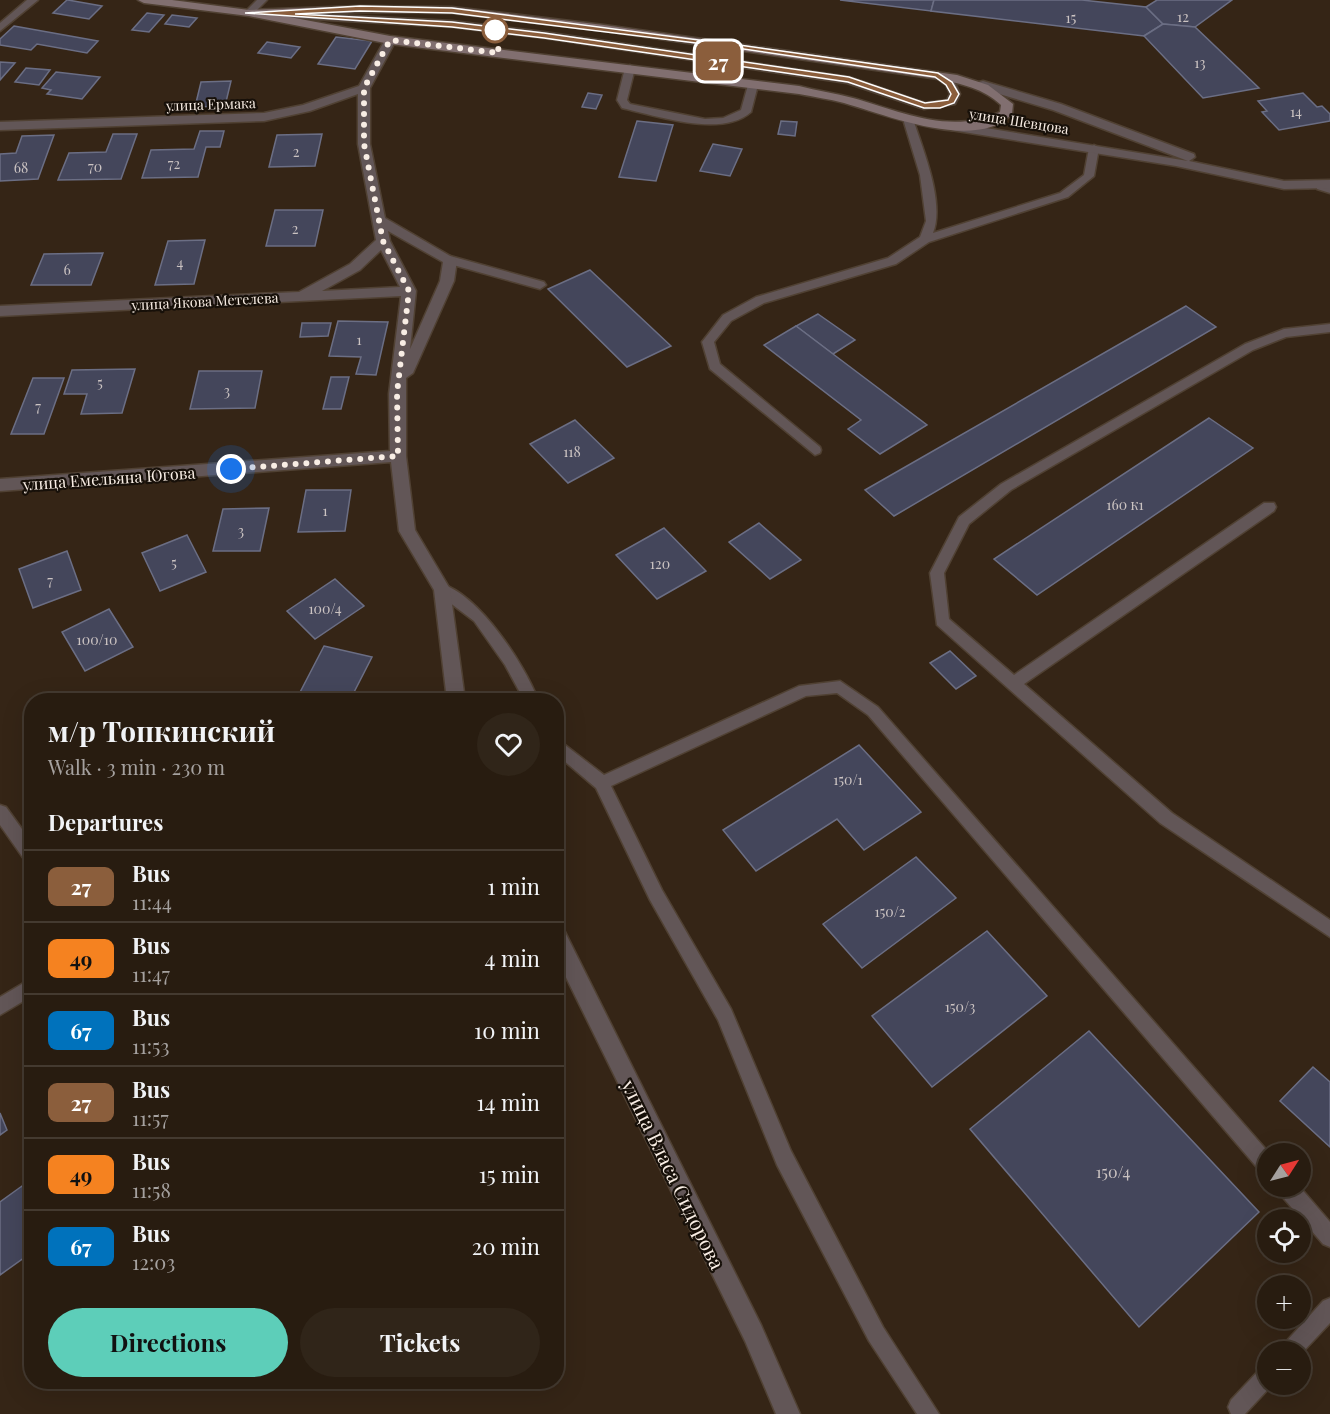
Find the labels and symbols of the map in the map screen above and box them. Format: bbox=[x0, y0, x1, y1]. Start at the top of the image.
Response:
house number: 12 bbox=[1177, 7, 1189, 26]
house number: 15 bbox=[1066, 8, 1077, 27]
unlabelled marker bbox=[482, 17, 508, 43]
line badge: 27 bbox=[691, 42, 745, 80]
house number: 13 bbox=[1194, 53, 1206, 72]
street label: улица Ермака bbox=[165, 93, 256, 115]
house number: 14 bbox=[1290, 102, 1302, 121]
street label: улица Шевцова bbox=[967, 104, 1070, 138]
house number: 2 bbox=[293, 142, 300, 161]
house number: 72 bbox=[168, 154, 180, 173]
house number: 70 bbox=[88, 157, 102, 176]
house number: 68 bbox=[14, 158, 28, 177]
house number: 2 bbox=[292, 219, 299, 238]
house number: 4 bbox=[177, 253, 184, 272]
house number: 6 bbox=[63, 260, 71, 279]
street label: улица Якова Метелева bbox=[130, 288, 279, 314]
house number: 1 bbox=[356, 330, 362, 349]
house number: 5 bbox=[97, 373, 103, 392]
house number: 3 bbox=[224, 381, 230, 400]
house number: 7 bbox=[35, 397, 41, 416]
house number: 118 bbox=[563, 442, 581, 461]
your location bbox=[216, 454, 246, 484]
street label: улица Емельяна Югова bbox=[21, 461, 196, 495]
house number: 160 к1 bbox=[1106, 495, 1144, 514]
house number: 1 bbox=[322, 501, 328, 520]
house number: 3 bbox=[238, 521, 244, 540]
house number: 5 bbox=[171, 553, 177, 572]
house number: 120 bbox=[650, 554, 670, 573]
house number: 7 bbox=[47, 571, 53, 590]
house number: 100/4 bbox=[308, 599, 342, 618]
house number: 100/10 bbox=[77, 630, 117, 649]
house number: 150/1 bbox=[833, 770, 863, 789]
house number: 150/2 bbox=[875, 902, 906, 921]
house number: 150/3 bbox=[945, 997, 975, 1016]
street label: улица Власа Сидорова bbox=[616, 1074, 732, 1274]
north arrow bbox=[1257, 1143, 1311, 1197]
house number: 150/4 bbox=[1096, 1161, 1130, 1182]

